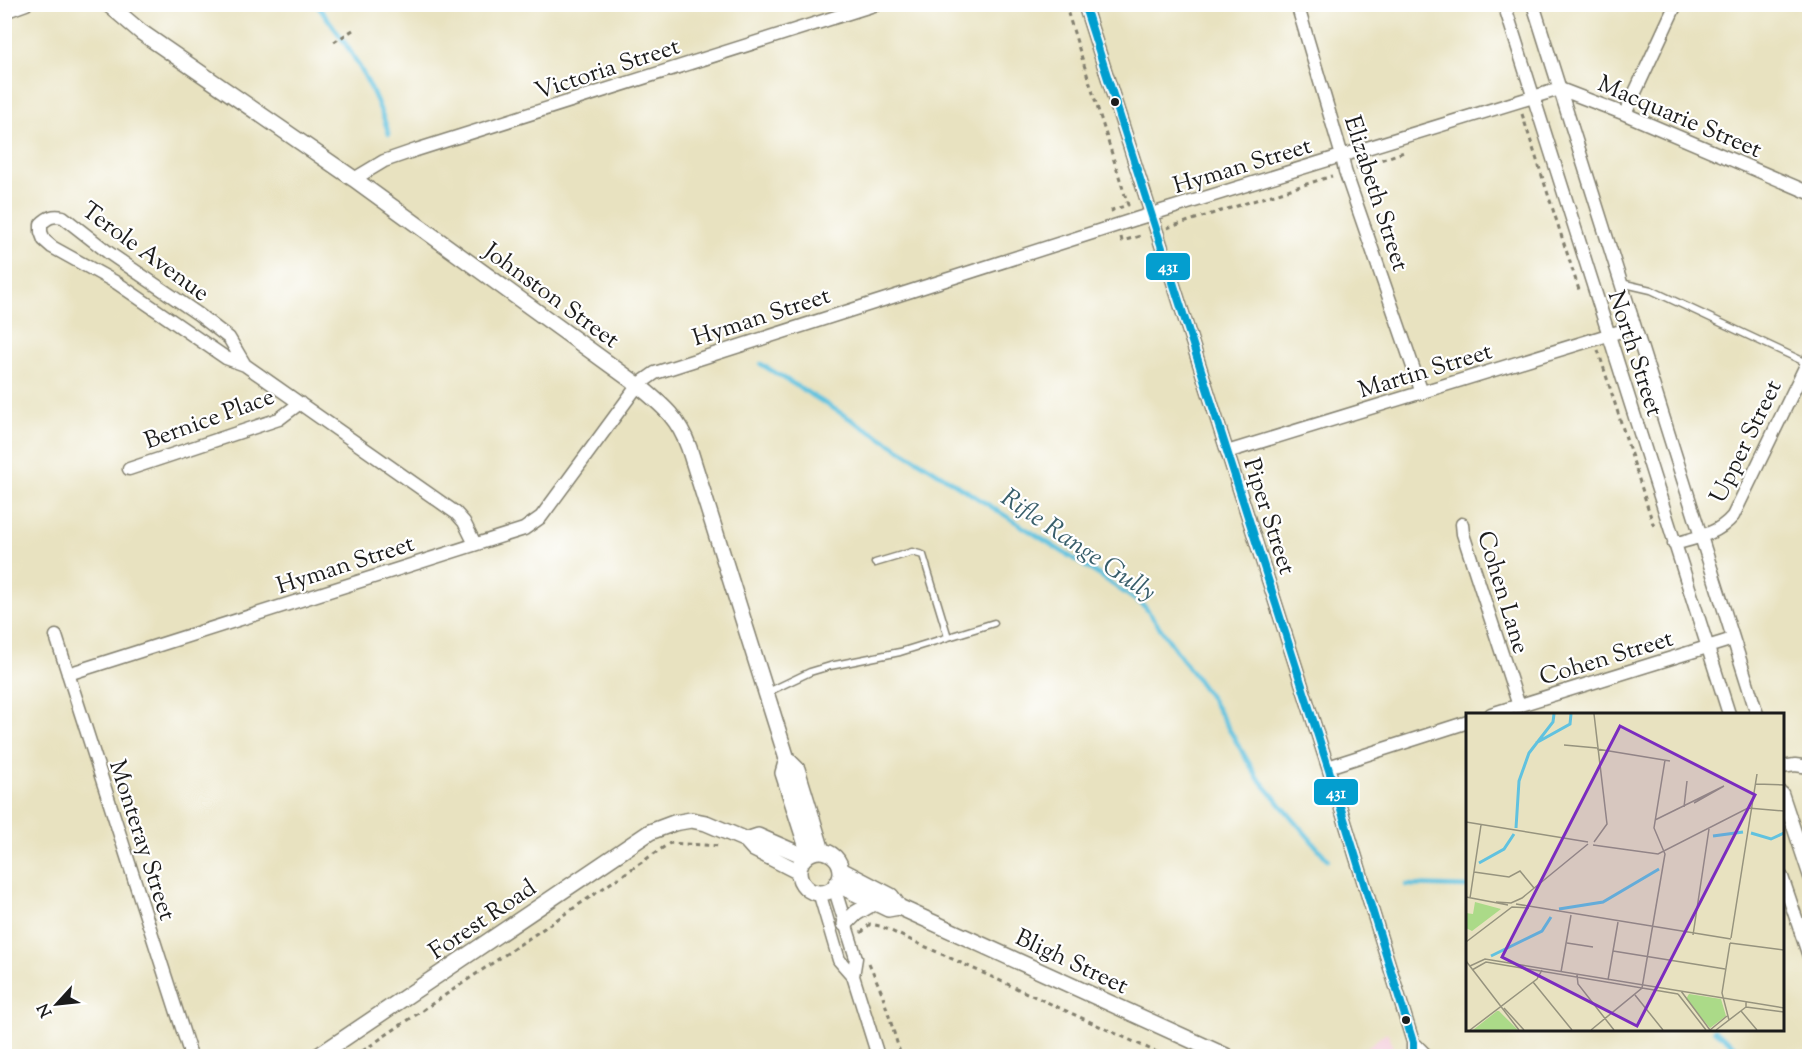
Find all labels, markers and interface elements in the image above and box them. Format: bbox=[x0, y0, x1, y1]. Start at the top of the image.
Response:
street label: Victoria Street bbox=[531, 30, 685, 109]
street label: Macquarie Street bbox=[1592, 68, 1767, 168]
unlabelled marker bbox=[1109, 96, 1121, 108]
street label: Elizabeth Street bbox=[1334, 112, 1416, 276]
street label: Hyman Street bbox=[1169, 130, 1316, 204]
street label: Terole Avenue bbox=[74, 195, 216, 311]
street label: Johnston Street bbox=[474, 235, 626, 357]
line badge: 431 bbox=[1145, 252, 1191, 281]
text: 431 bbox=[1157, 257, 1179, 280]
street label: Hyman Street bbox=[688, 280, 835, 356]
street label: North Street bbox=[1598, 286, 1670, 421]
street label: Martin Street bbox=[1355, 335, 1497, 408]
street label: Upper Street bbox=[1702, 375, 1791, 509]
street label: Bernice Place bbox=[140, 381, 280, 459]
street label: Piper Street bbox=[1233, 454, 1303, 579]
water label: Rifle Range Gully bbox=[993, 480, 1163, 612]
street label: Cohen Lane bbox=[1467, 527, 1537, 658]
street label: Hyman Street bbox=[272, 528, 419, 604]
street label: Cohen Street bbox=[1536, 622, 1678, 695]
inset map bbox=[1466, 713, 1784, 1031]
street label: Monteray Street bbox=[99, 756, 183, 925]
line badge: 431 bbox=[1313, 778, 1359, 806]
text: 431 bbox=[1325, 783, 1347, 806]
street label: Forest Road bbox=[423, 872, 544, 969]
street label: Bligh Street bbox=[1009, 922, 1133, 1004]
north arrow bbox=[27, 974, 87, 1034]
text: N bbox=[33, 999, 59, 1021]
unlabelled marker bbox=[1400, 1014, 1412, 1026]

